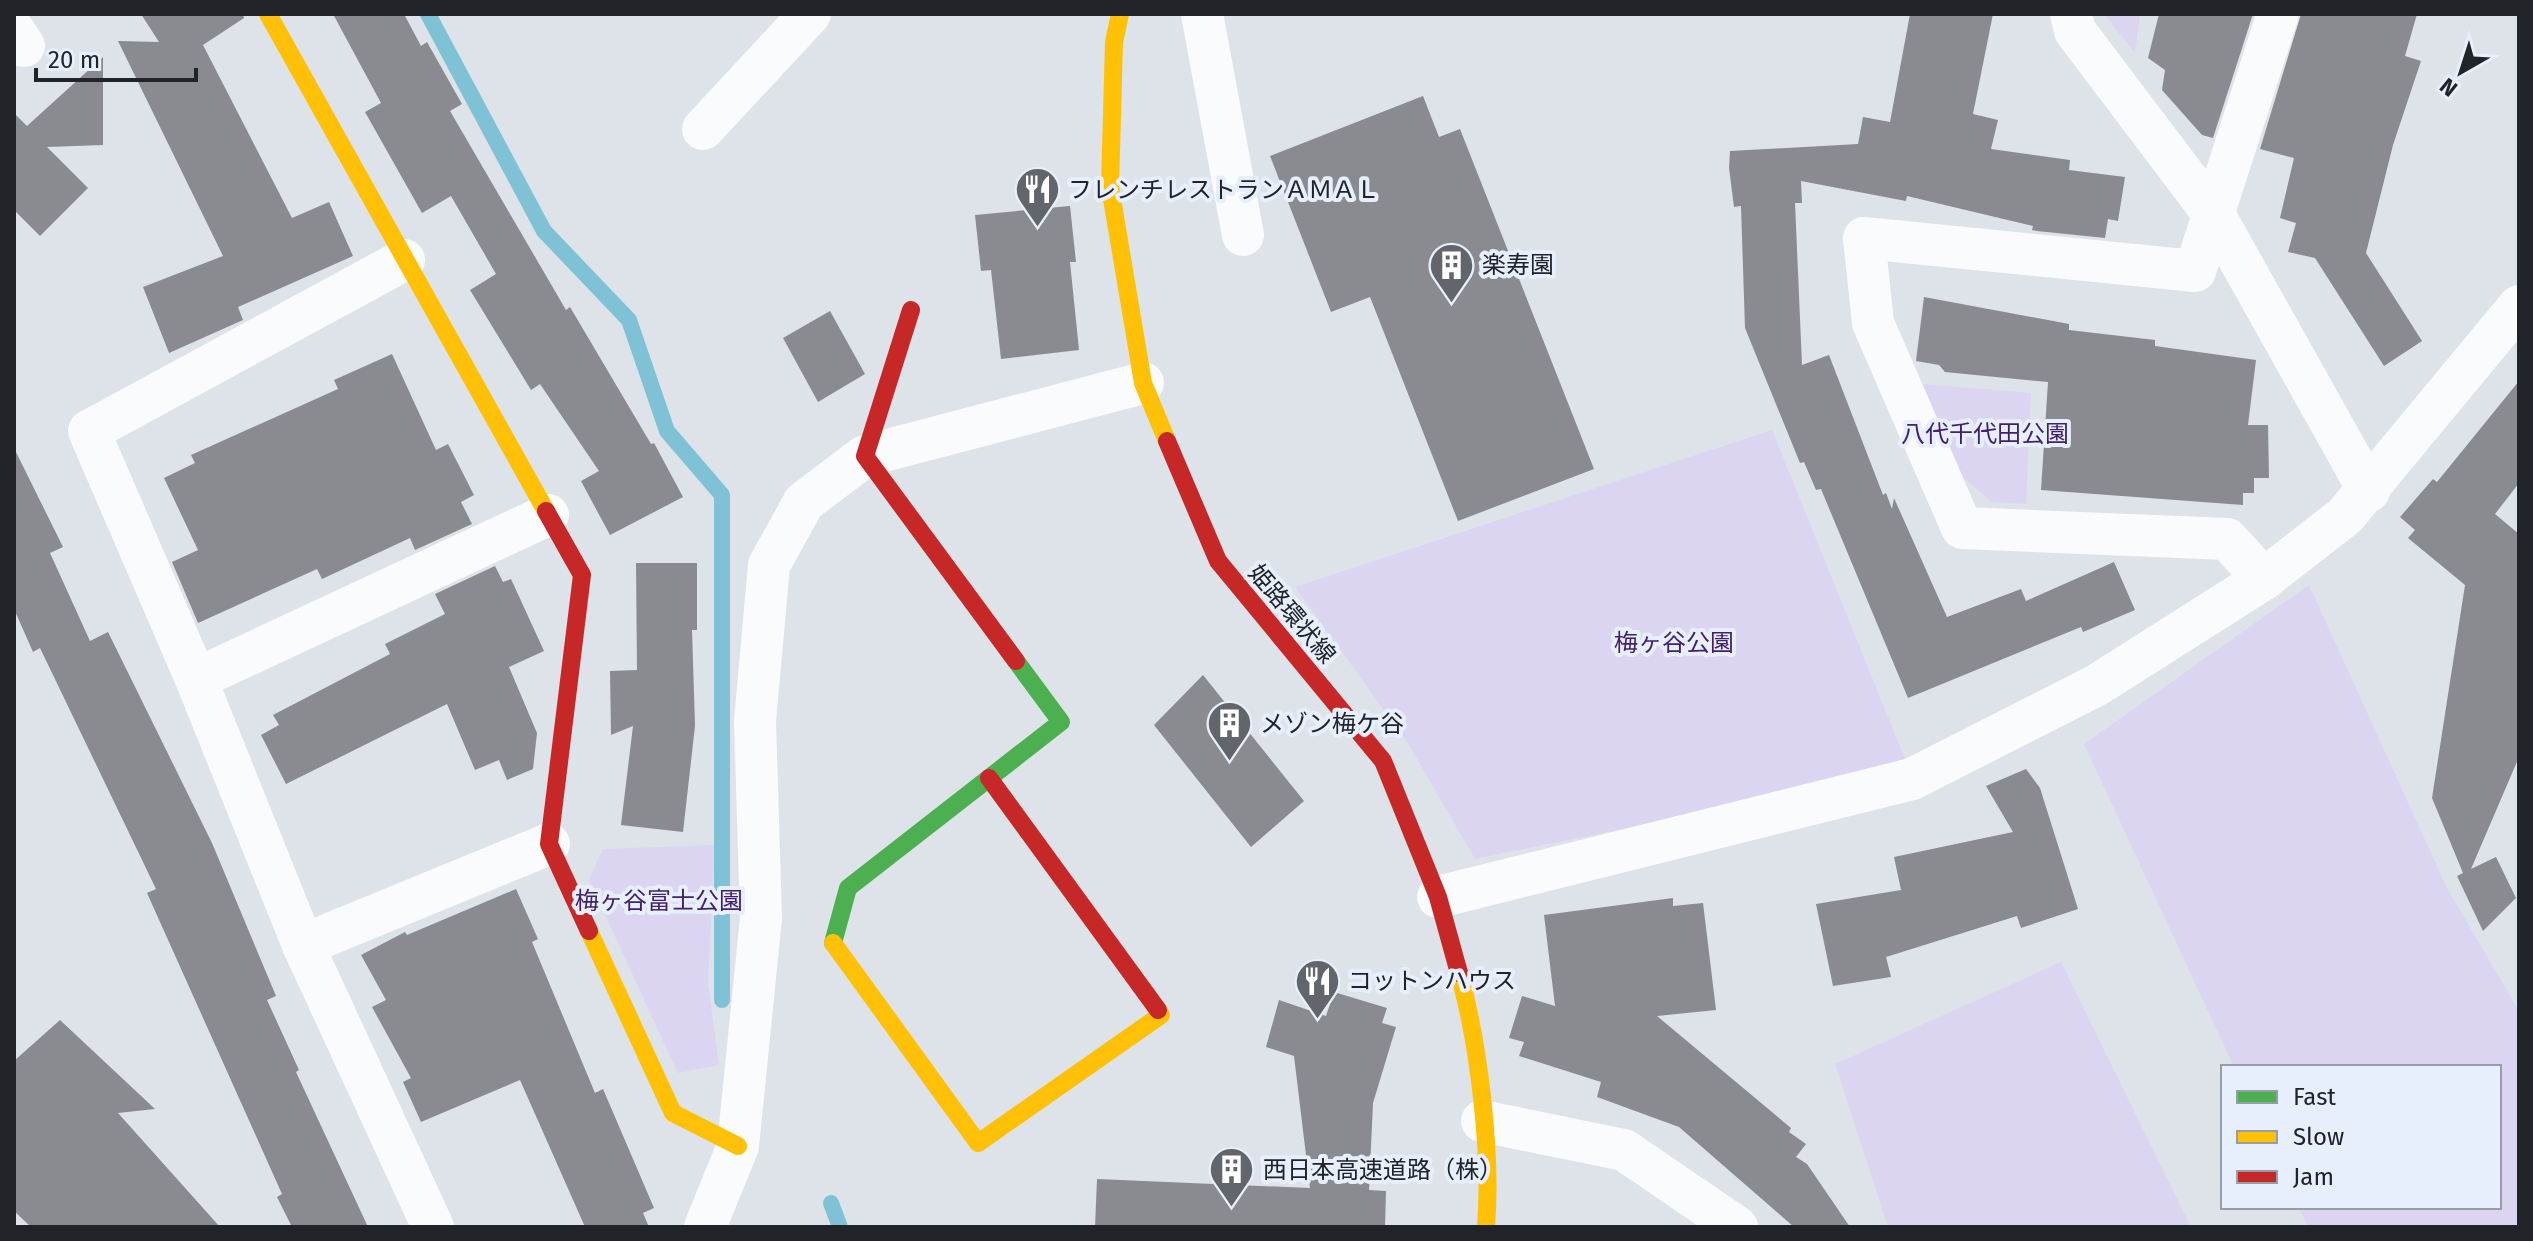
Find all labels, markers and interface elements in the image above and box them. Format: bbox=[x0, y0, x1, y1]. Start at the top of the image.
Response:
scale bar bbox=[36, 32, 196, 82]
north arrow bbox=[2421, 32, 2501, 112]
text: 20 m bbox=[48, 46, 100, 74]
text: N bbox=[2435, 72, 2463, 102]
restaurant icon: フレンチレストランＡＭＡＬ bbox=[1013, 166, 1061, 229]
place label: フレンチレストランＡＭＡＬ bbox=[1068, 176, 1380, 204]
building icon: 楽寿園 bbox=[1427, 241, 1475, 304]
place label: 楽寿園 bbox=[1482, 251, 1554, 279]
park label: 八代千代田公園 bbox=[1901, 420, 2069, 448]
street label: 姫路環状線 bbox=[1243, 559, 1341, 669]
park label: 梅ヶ谷公園 bbox=[1614, 629, 1734, 657]
building icon: メゾン梅ケ谷 bbox=[1205, 700, 1253, 763]
place label: メゾン梅ケ谷 bbox=[1260, 710, 1404, 738]
park label: 梅ヶ谷富士公園 bbox=[575, 887, 743, 915]
restaurant icon: コットンハウス bbox=[1293, 957, 1341, 1020]
place label: コットンハウス bbox=[1348, 967, 1516, 995]
legend bbox=[2221, 1065, 2501, 1209]
text: Fast bbox=[2293, 1083, 2336, 1111]
text: Slow bbox=[2293, 1123, 2344, 1151]
building icon: 西日本高速道路（株） bbox=[1208, 1146, 1256, 1209]
place label: 西日本高速道路（株） bbox=[1263, 1156, 1503, 1184]
text: Jam bbox=[2293, 1163, 2334, 1191]

